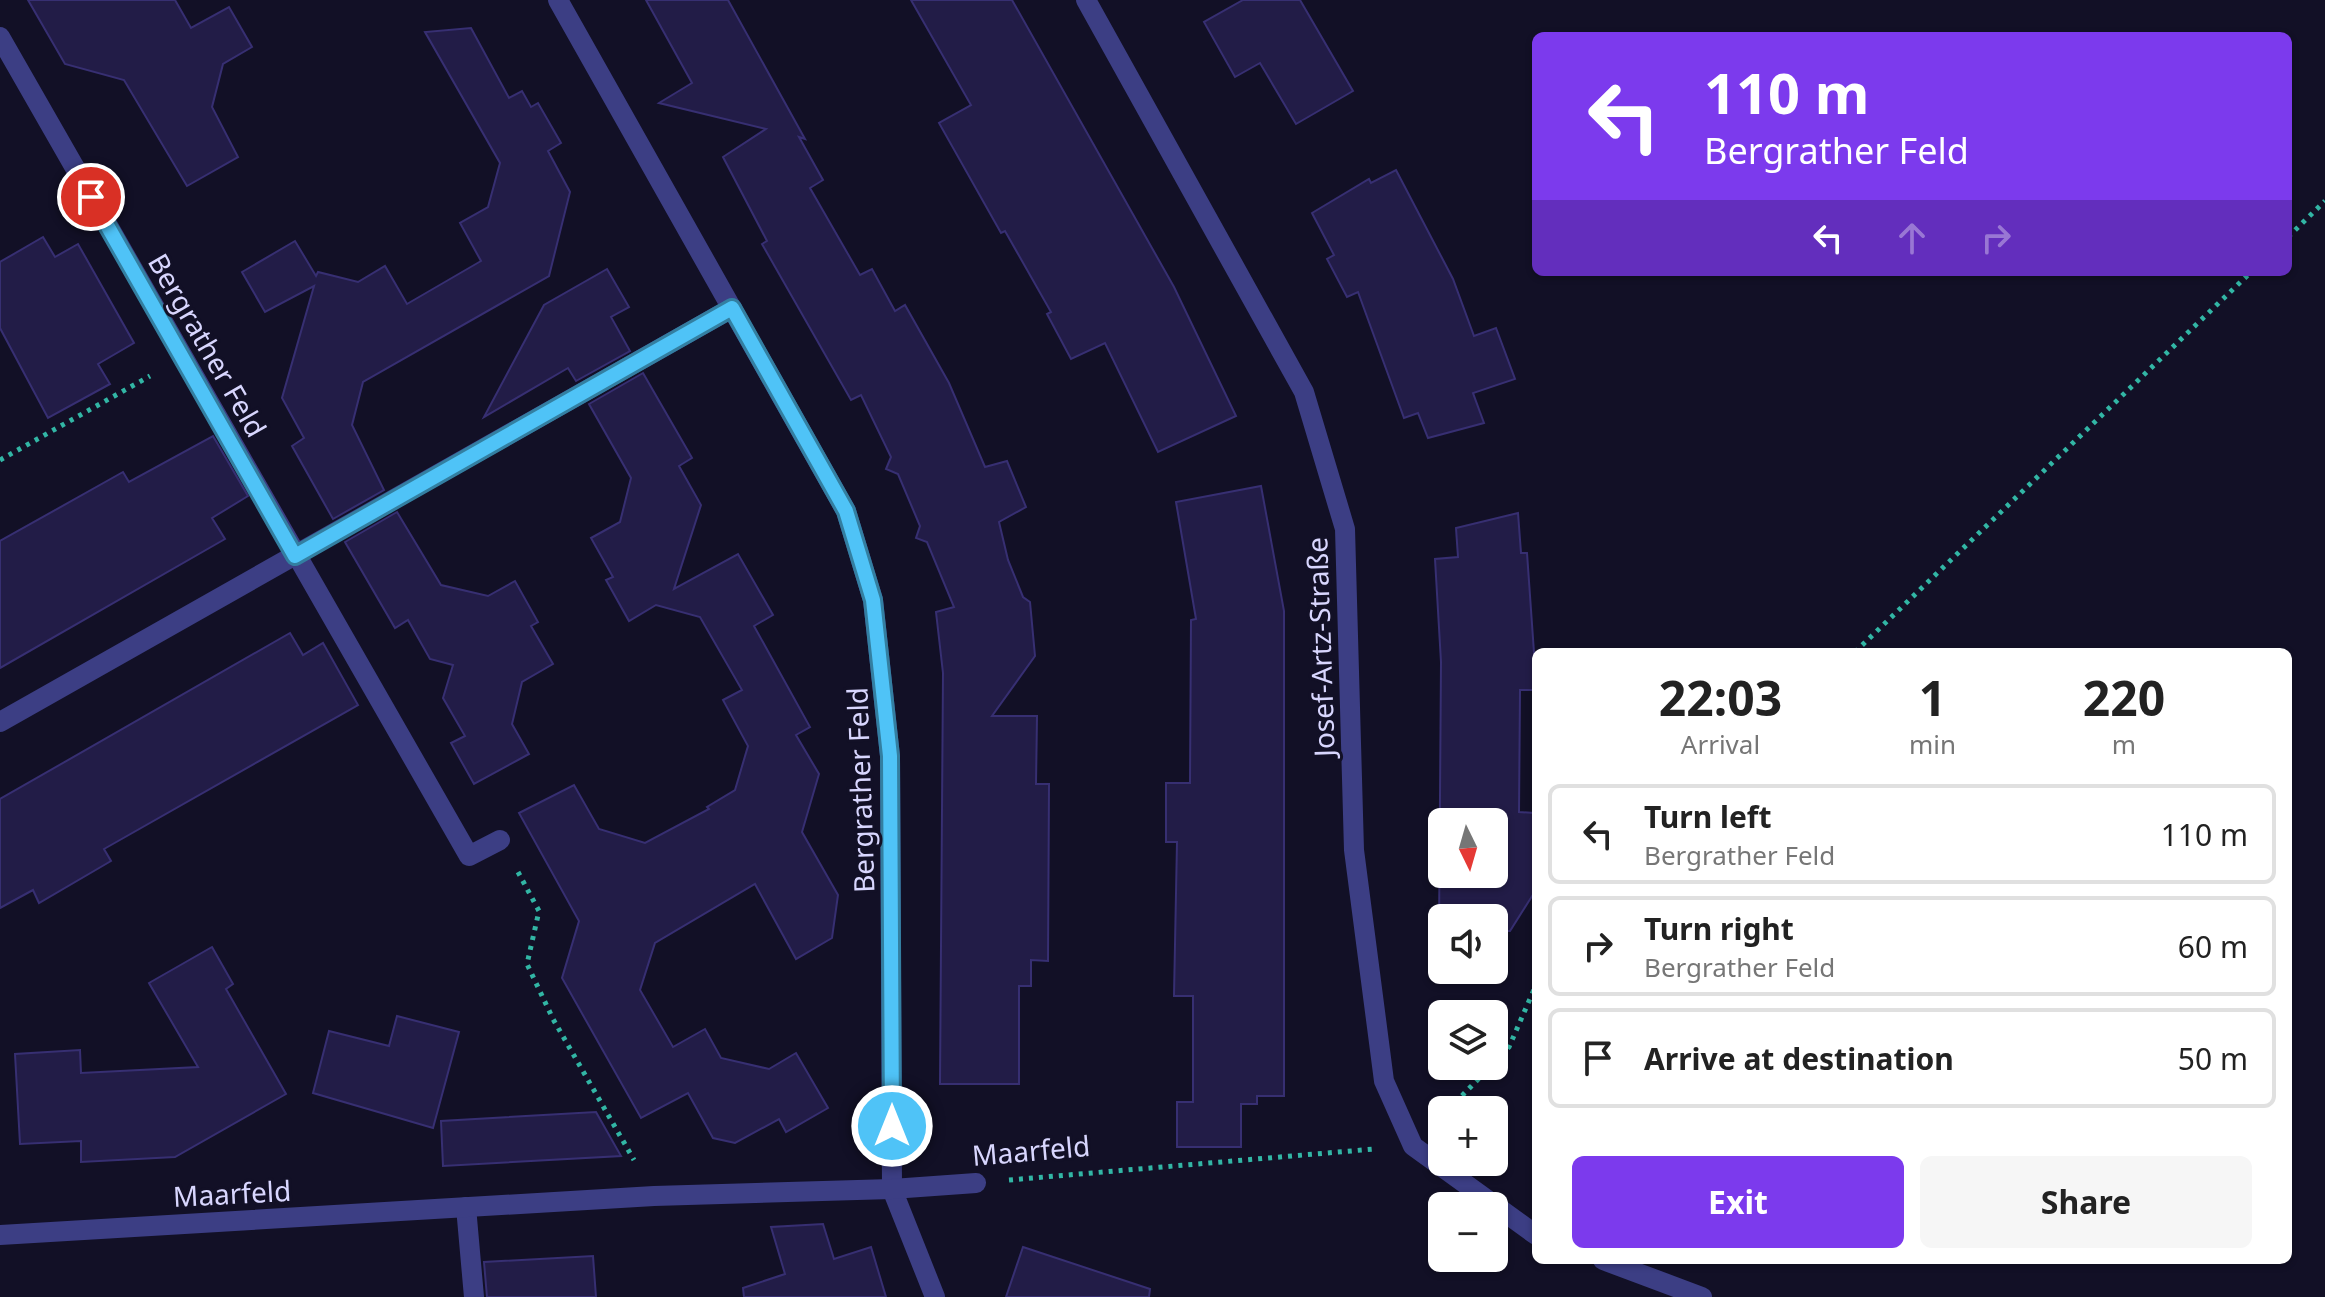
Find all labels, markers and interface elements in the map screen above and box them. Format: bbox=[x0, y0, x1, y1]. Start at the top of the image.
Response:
text: 110 m bbox=[1704, 54, 1869, 130]
icon: left bbox=[1572, 64, 1676, 168]
text: Bergrather Feld bbox=[1704, 126, 1969, 175]
pin bbox=[57, 163, 125, 231]
icon: arrive bbox=[69, 175, 113, 219]
icon: left bbox=[1806, 216, 1850, 260]
icon: ahead bbox=[1890, 216, 1934, 260]
icon: right bbox=[1974, 216, 2018, 260]
street label: Bergrather Feld bbox=[140, 246, 276, 444]
street label: Josef-Artz-Straße bbox=[1297, 536, 1343, 761]
text: 22:03 bbox=[1659, 665, 1782, 730]
text: 1 bbox=[1919, 665, 1946, 730]
text: 220 bbox=[2083, 665, 2165, 730]
street label: Bergrather Feld bbox=[837, 686, 883, 894]
text: Arrival bbox=[1681, 726, 1760, 762]
text: min bbox=[1909, 726, 1956, 762]
text: m bbox=[2112, 726, 2136, 762]
text: Turn left bbox=[1644, 796, 1772, 837]
north arrow bbox=[1428, 808, 1508, 888]
map controls bbox=[1428, 808, 1508, 1272]
icon: left bbox=[1576, 812, 1620, 856]
text: 110 m bbox=[2161, 814, 2248, 855]
text: Bergrather Feld bbox=[1644, 837, 1835, 873]
button: sound bbox=[1428, 904, 1508, 984]
text: Turn right bbox=[1644, 908, 1794, 949]
icon: right bbox=[1576, 924, 1620, 968]
text: 60 m bbox=[2178, 926, 2248, 967]
text: Bergrather Feld bbox=[1644, 949, 1835, 985]
button: layers bbox=[1428, 1000, 1508, 1080]
icon: arrive bbox=[1576, 1036, 1620, 1080]
text: Arrive at destination bbox=[1644, 1038, 1954, 1079]
text: 50 m bbox=[2178, 1038, 2248, 1079]
position arrow bbox=[850, 1084, 934, 1168]
button: + bbox=[1428, 1096, 1508, 1176]
street label: Maarfeld bbox=[970, 1126, 1092, 1174]
button: Exit bbox=[1572, 1156, 1904, 1248]
button: Share bbox=[1920, 1156, 2252, 1248]
street label: Maarfeld bbox=[172, 1171, 292, 1215]
button: − bbox=[1428, 1192, 1508, 1272]

